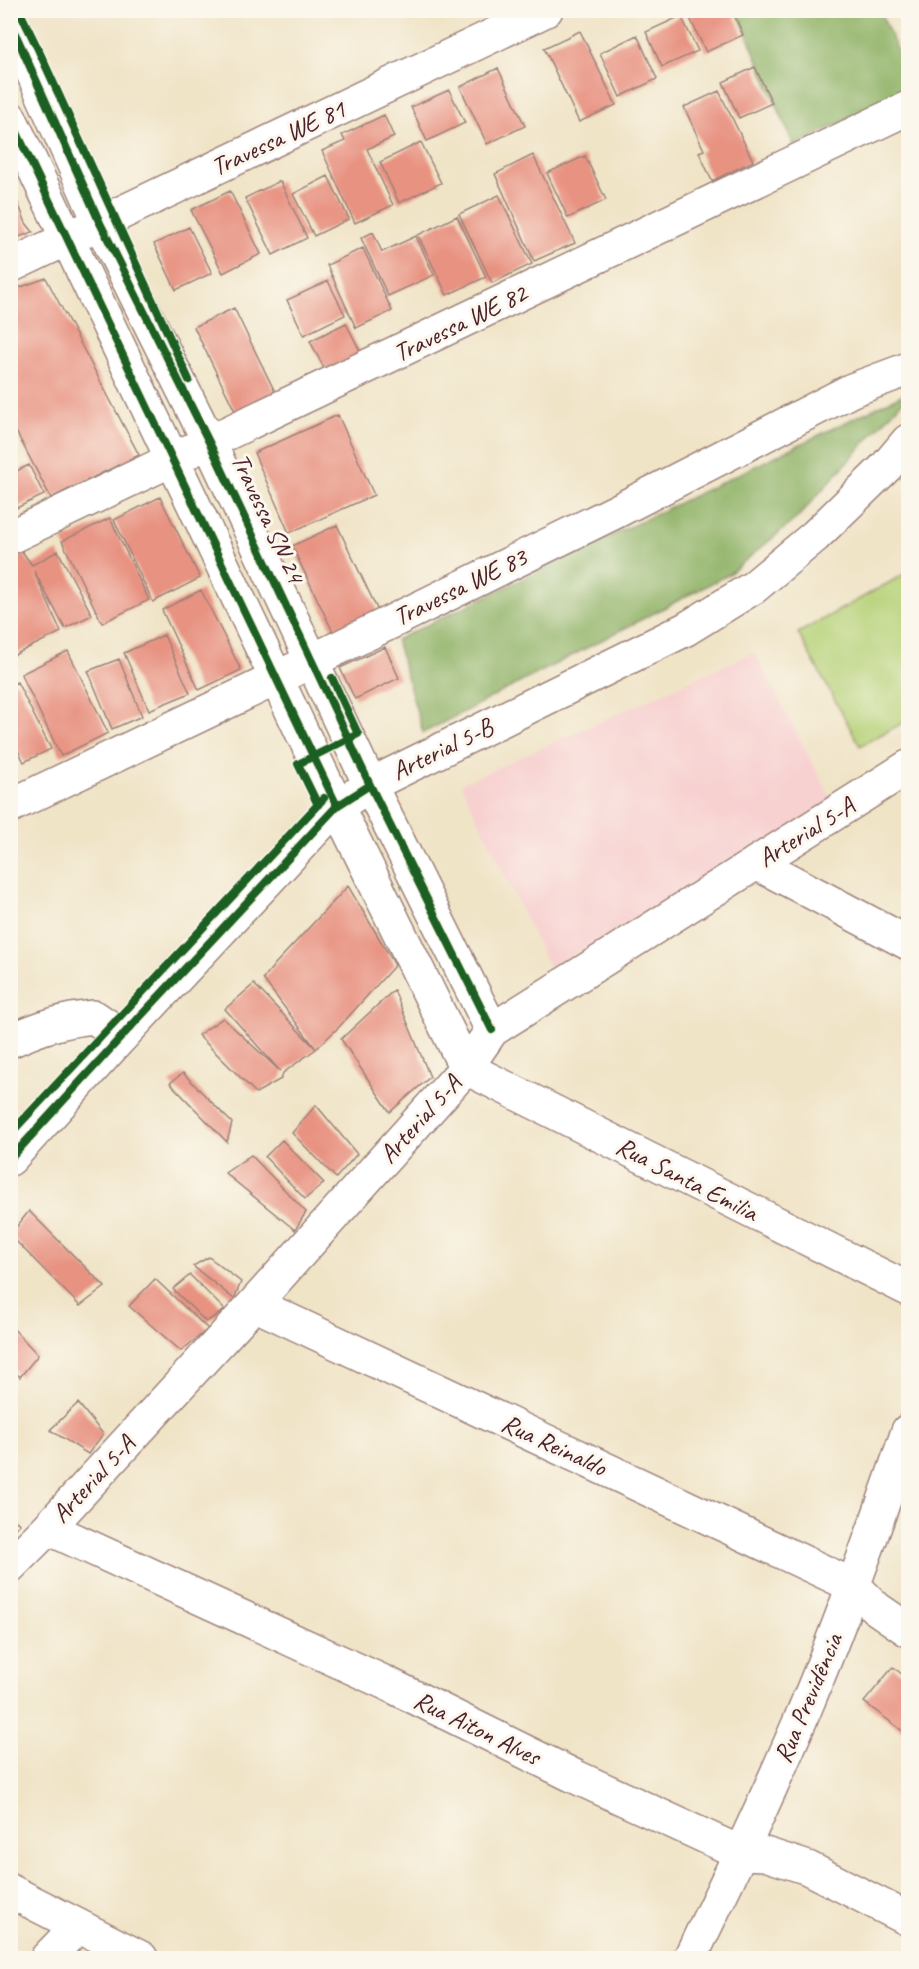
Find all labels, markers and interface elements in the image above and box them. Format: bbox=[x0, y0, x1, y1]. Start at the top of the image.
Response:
street label: Travessa WE 81 bbox=[206, 92, 352, 183]
street label: Travessa WE 82 bbox=[388, 276, 534, 369]
street label: Travessa SN 24 bbox=[224, 448, 313, 590]
street label: Travessa WE 83 bbox=[388, 540, 534, 633]
street label: Arterial 5-B bbox=[386, 710, 499, 788]
street label: Arterial 5-A bbox=[751, 788, 862, 875]
street label: Arterial 5-A bbox=[372, 1066, 470, 1170]
street label: Rua Santa Emilia bbox=[611, 1129, 765, 1230]
street label: Rua Reinaldo bbox=[496, 1406, 613, 1484]
street label: Arterial 5-A bbox=[44, 1427, 143, 1530]
street label: Rua Previdência bbox=[766, 1627, 851, 1768]
street label: Rua Aiton Alves bbox=[408, 1683, 548, 1774]

